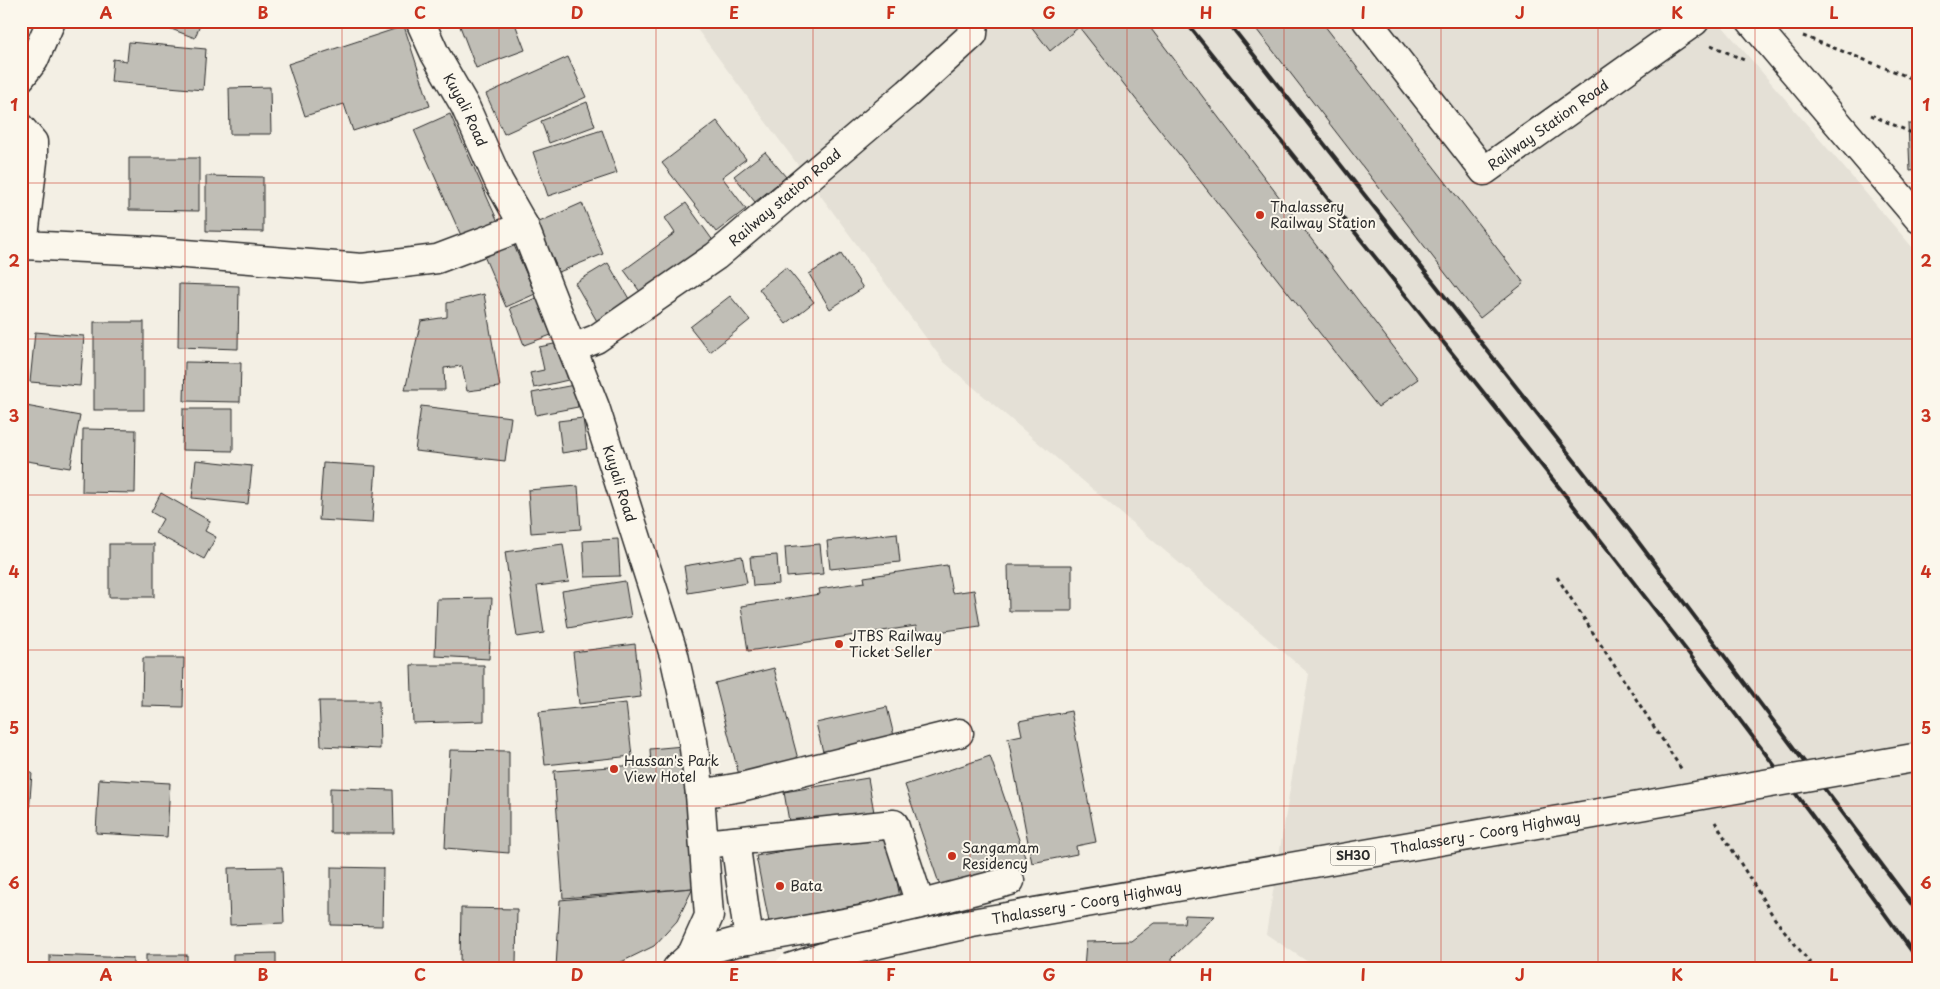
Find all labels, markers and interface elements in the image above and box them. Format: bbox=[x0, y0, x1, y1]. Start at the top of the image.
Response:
text: A bbox=[100, 0, 113, 24]
text: B bbox=[258, 0, 269, 24]
text: C bbox=[414, 0, 426, 24]
text: D bbox=[571, 0, 583, 24]
text: E bbox=[729, 0, 739, 24]
text: F bbox=[886, 0, 896, 24]
text: G bbox=[1042, 0, 1056, 24]
text: H bbox=[1200, 0, 1212, 24]
text: I bbox=[1360, 0, 1366, 24]
text: J bbox=[1515, 0, 1525, 24]
text: K bbox=[1671, 0, 1683, 24]
text: L bbox=[1829, 0, 1839, 24]
street label: Kuyali Road bbox=[438, 69, 493, 150]
street label: Railway Station Road bbox=[1483, 75, 1613, 175]
text: 1 bbox=[10, 92, 18, 116]
text: 1 bbox=[1922, 92, 1930, 116]
street label: Railway station Road bbox=[724, 143, 845, 251]
place label: Thalassery Railway Station bbox=[1270, 196, 1376, 233]
marker: Thalassery Railway Station bbox=[1254, 209, 1266, 221]
text: 2 bbox=[8, 248, 20, 272]
text: 2 bbox=[1920, 248, 1932, 272]
text: 3 bbox=[9, 403, 19, 427]
text: 3 bbox=[1921, 403, 1931, 427]
street label: Kuyali Road bbox=[598, 443, 642, 524]
text: 4 bbox=[9, 559, 20, 583]
text: 4 bbox=[1921, 559, 1932, 583]
place label: JTBS Railway Ticket Seller bbox=[849, 625, 942, 662]
marker: JTBS Railway Ticket Seller bbox=[833, 638, 845, 650]
text: 5 bbox=[9, 715, 19, 739]
text: 5 bbox=[1921, 715, 1931, 739]
place label: Hassan's Park View Hotel bbox=[624, 750, 720, 787]
marker: Hassan's Park View Hotel bbox=[608, 763, 620, 775]
street label: Thalassery - Coorg Highway bbox=[1389, 806, 1582, 859]
place label: Sangamam Residency bbox=[962, 837, 1039, 874]
road number: SH30 bbox=[1330, 846, 1376, 866]
marker: Sangamam Residency bbox=[946, 850, 958, 862]
text: 6 bbox=[8, 870, 20, 894]
text: 6 bbox=[1920, 870, 1932, 894]
place label: Bata bbox=[790, 875, 823, 896]
street label: Thalassery - Coorg Highway bbox=[990, 875, 1183, 929]
marker: Bata bbox=[774, 880, 786, 892]
text: A bbox=[100, 962, 113, 986]
text: B bbox=[258, 962, 269, 986]
text: C bbox=[414, 962, 426, 986]
text: D bbox=[571, 962, 583, 986]
text: E bbox=[729, 962, 739, 986]
text: F bbox=[886, 962, 896, 986]
text: G bbox=[1042, 962, 1056, 986]
text: H bbox=[1200, 962, 1212, 986]
text: I bbox=[1360, 962, 1366, 986]
text: J bbox=[1515, 962, 1525, 986]
text: K bbox=[1671, 962, 1683, 986]
text: L bbox=[1829, 962, 1839, 986]

